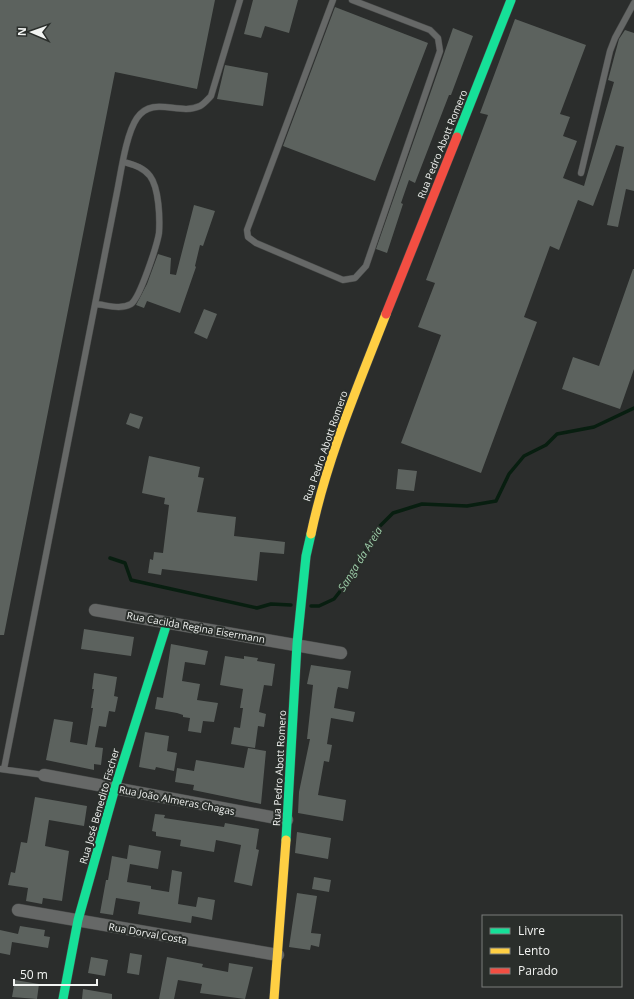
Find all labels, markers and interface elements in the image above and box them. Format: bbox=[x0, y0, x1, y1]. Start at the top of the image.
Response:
north arrow bbox=[12, 12, 52, 52]
text: N bbox=[14, 27, 29, 36]
street label: Rua Pedro Abott Romero bbox=[414, 87, 470, 201]
street label: Rua Pedro Abott Romero bbox=[299, 389, 351, 503]
water label: Sanga da Areia bbox=[334, 524, 385, 594]
street label: Rua Cacilda Regina Eisermann bbox=[126, 608, 266, 646]
street label: Rua Pedro Abott Romero bbox=[269, 710, 289, 826]
street label: Rua José Benedito Fischer bbox=[76, 746, 122, 866]
street label: Rua João Almeras Chagas bbox=[118, 782, 236, 818]
legend bbox=[482, 915, 622, 987]
street label: Rua Dorval Costa bbox=[108, 919, 188, 947]
text: Livre bbox=[518, 922, 545, 939]
text: Lento bbox=[518, 942, 550, 959]
scale bar bbox=[14, 961, 97, 987]
text: Parado bbox=[518, 962, 558, 979]
text: 50 m bbox=[20, 966, 48, 983]

